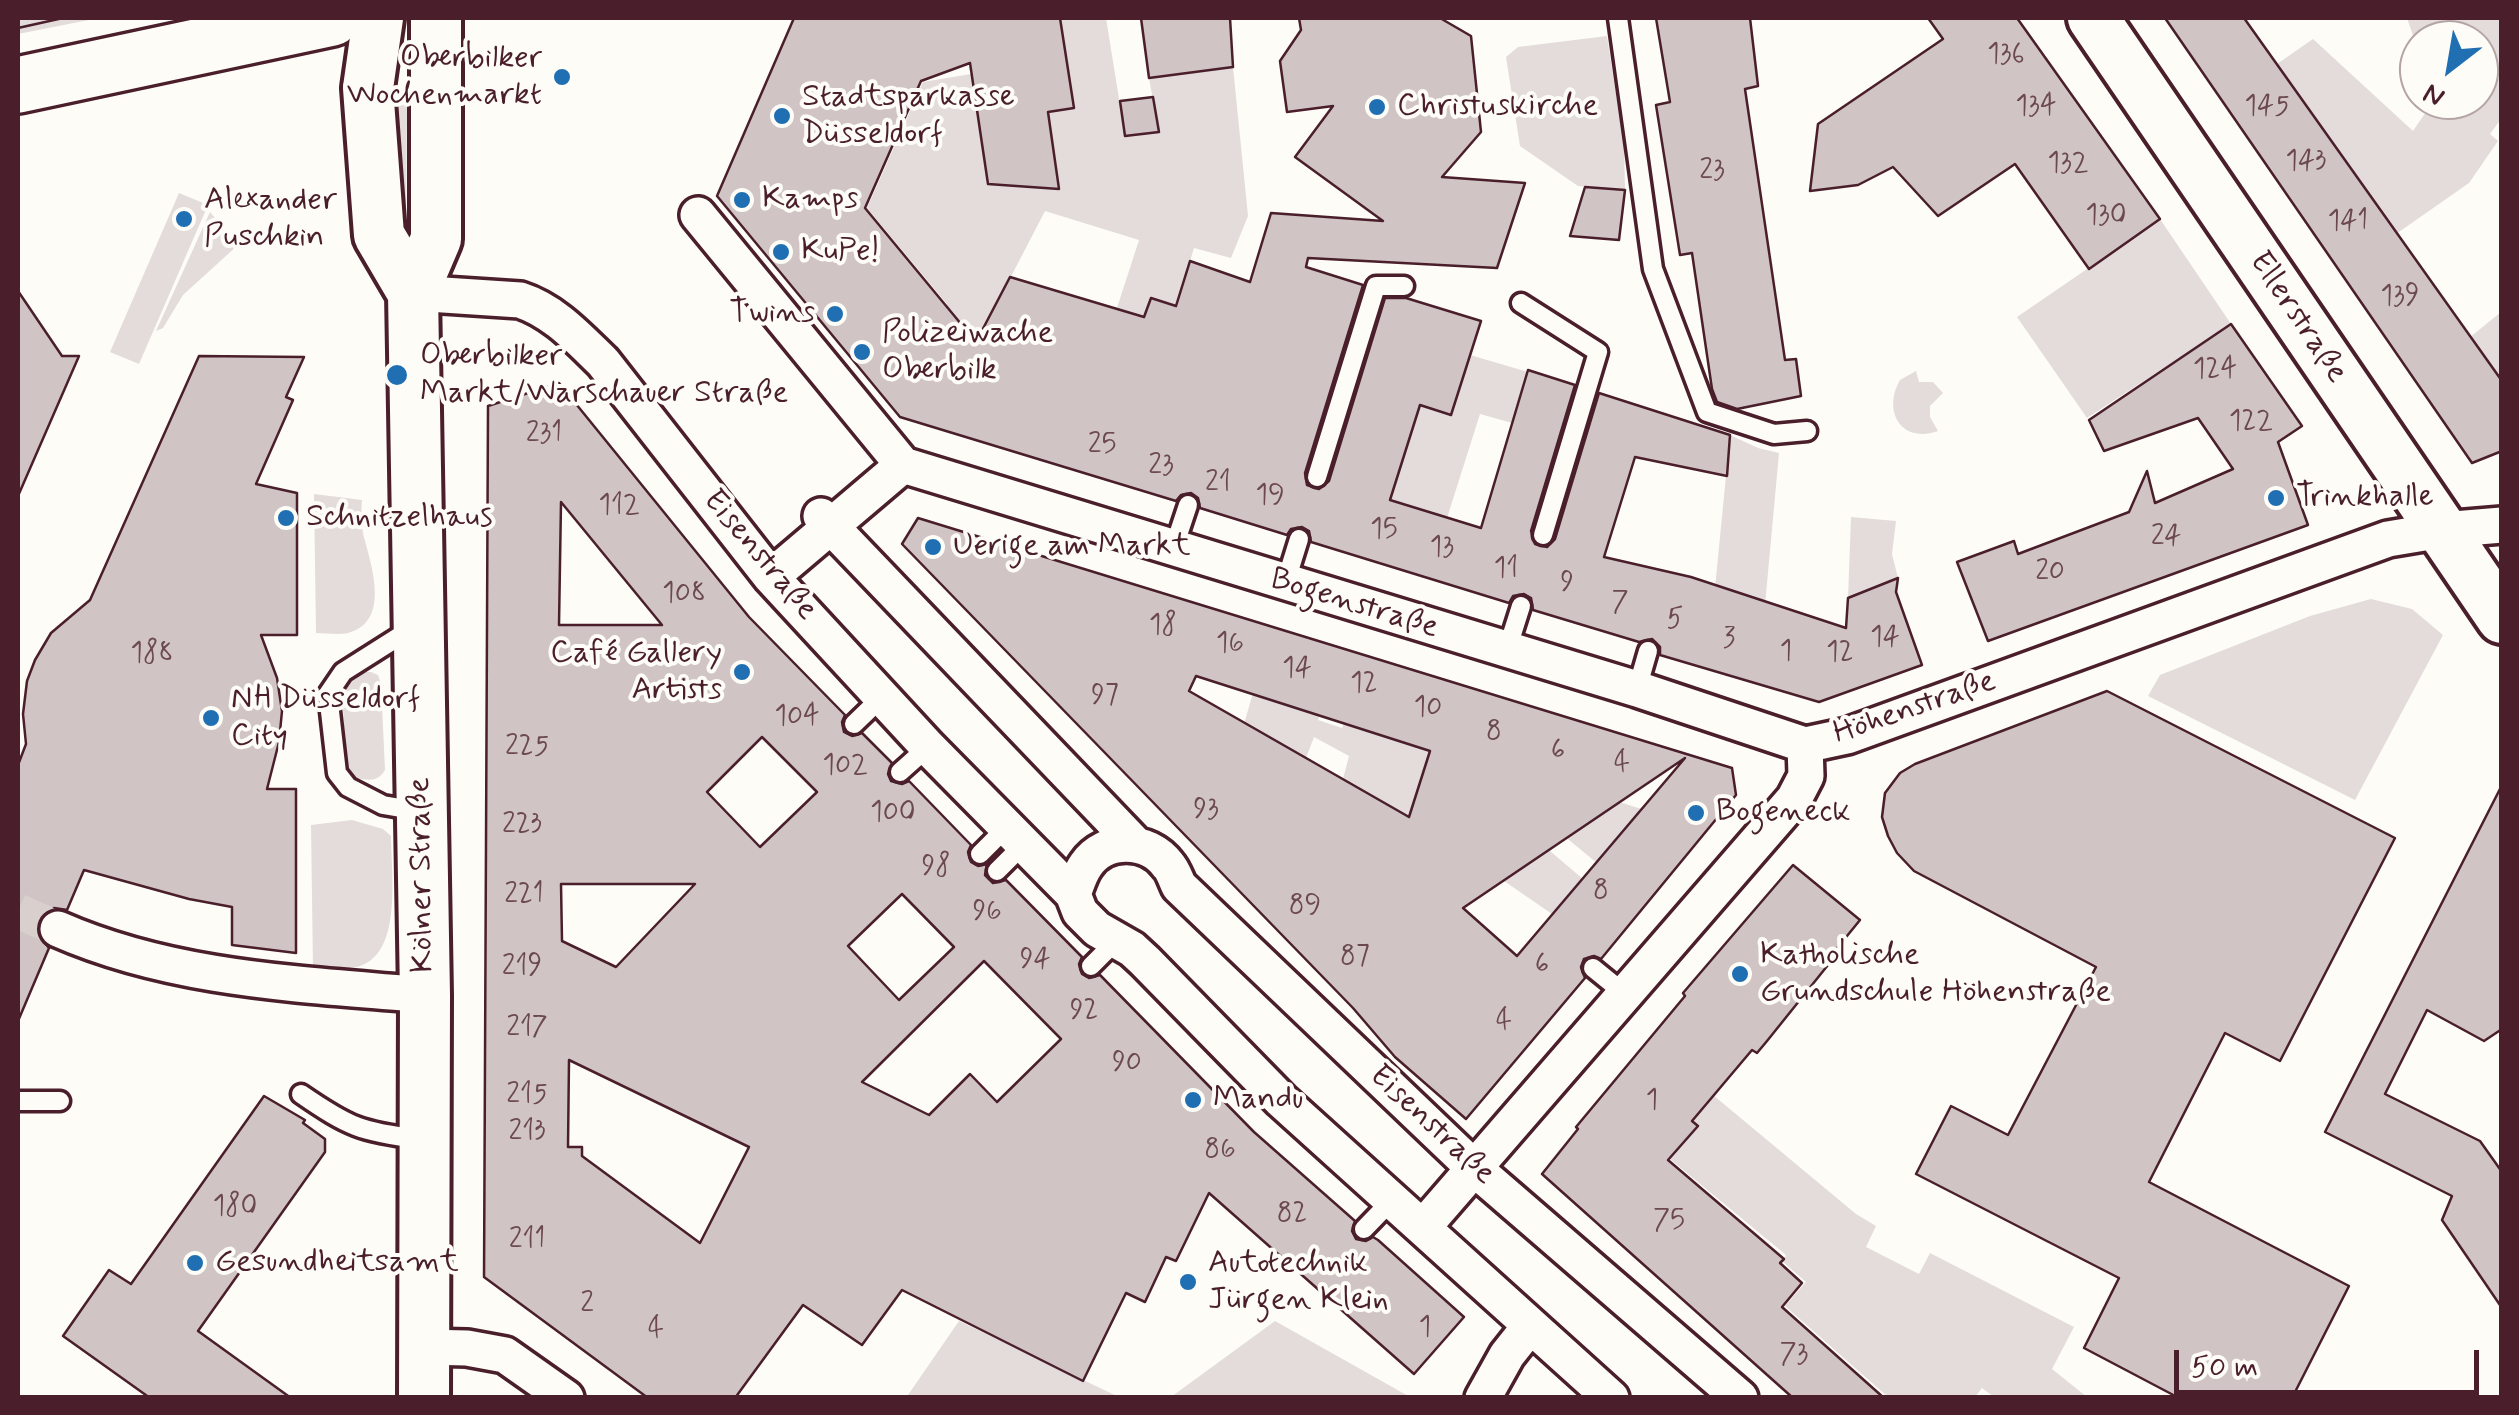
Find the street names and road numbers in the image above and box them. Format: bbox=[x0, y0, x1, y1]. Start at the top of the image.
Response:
street label: Ellerstraße bbox=[2239, 245, 2355, 391]
street label: Eisenstraße bbox=[693, 483, 825, 629]
street label: Bogenstraße bbox=[1265, 561, 1443, 649]
street label: Höhenstraße bbox=[1829, 663, 2001, 755]
street label: Kölner Straße bbox=[402, 777, 444, 973]
street label: Eisenstraße bbox=[1360, 1058, 1502, 1194]

